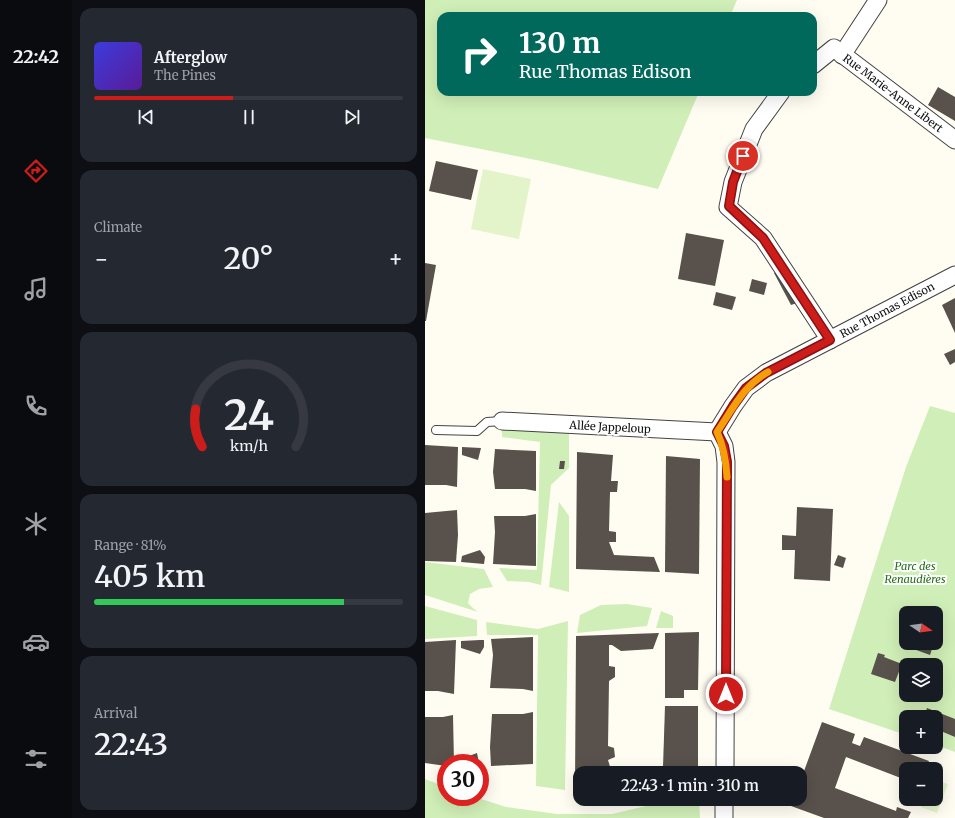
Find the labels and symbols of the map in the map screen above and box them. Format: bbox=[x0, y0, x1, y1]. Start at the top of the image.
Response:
street label: Rue Marie-Anne Libert bbox=[840, 51, 946, 136]
pin bbox=[726, 139, 760, 173]
street label: Rue Thomas Edison bbox=[837, 279, 937, 341]
street label: Allée Jappeloup bbox=[568, 418, 651, 436]
park label: Parc des Renaudières bbox=[884, 559, 946, 586]
north arrow bbox=[899, 606, 943, 650]
position arrow bbox=[705, 673, 747, 715]
speed limit sign: 30 bbox=[437, 754, 489, 806]

